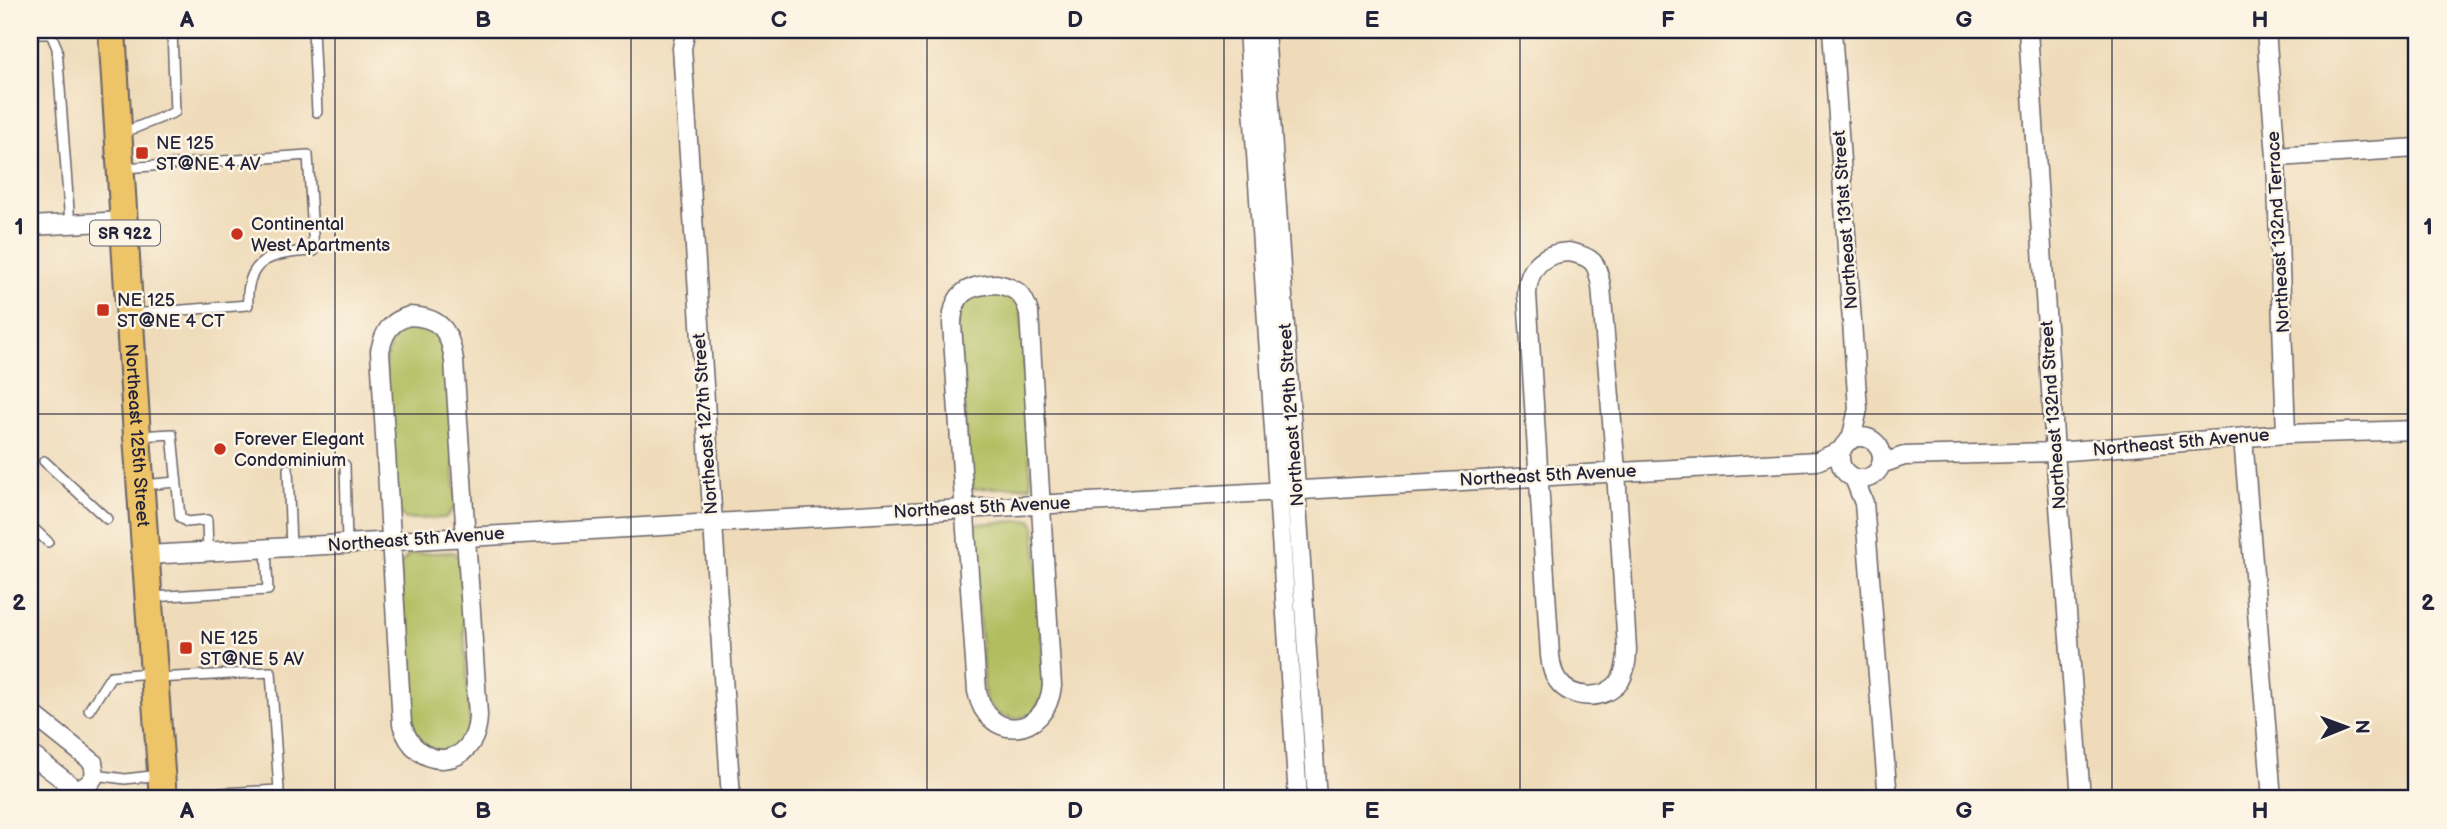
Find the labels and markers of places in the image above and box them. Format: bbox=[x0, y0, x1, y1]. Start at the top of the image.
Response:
place label: NE 125 ST@NE 4 AV bbox=[156, 133, 261, 175]
marker: NE 125 ST@NE 4 AV bbox=[134, 145, 150, 161]
place label: Continental West Apartments bbox=[251, 214, 390, 256]
marker: Continental West Apartments bbox=[229, 226, 245, 242]
place label: NE 125 ST@NE 4 CT bbox=[117, 290, 225, 332]
marker: NE 125 ST@NE 4 CT bbox=[95, 302, 111, 318]
place label: Forever Elegant Condominium bbox=[234, 429, 365, 471]
marker: Forever Elegant Condominium bbox=[212, 441, 228, 457]
place label: NE 125 ST@NE 5 AV bbox=[200, 628, 304, 670]
marker: NE 125 ST@NE 5 AV bbox=[178, 640, 194, 656]

